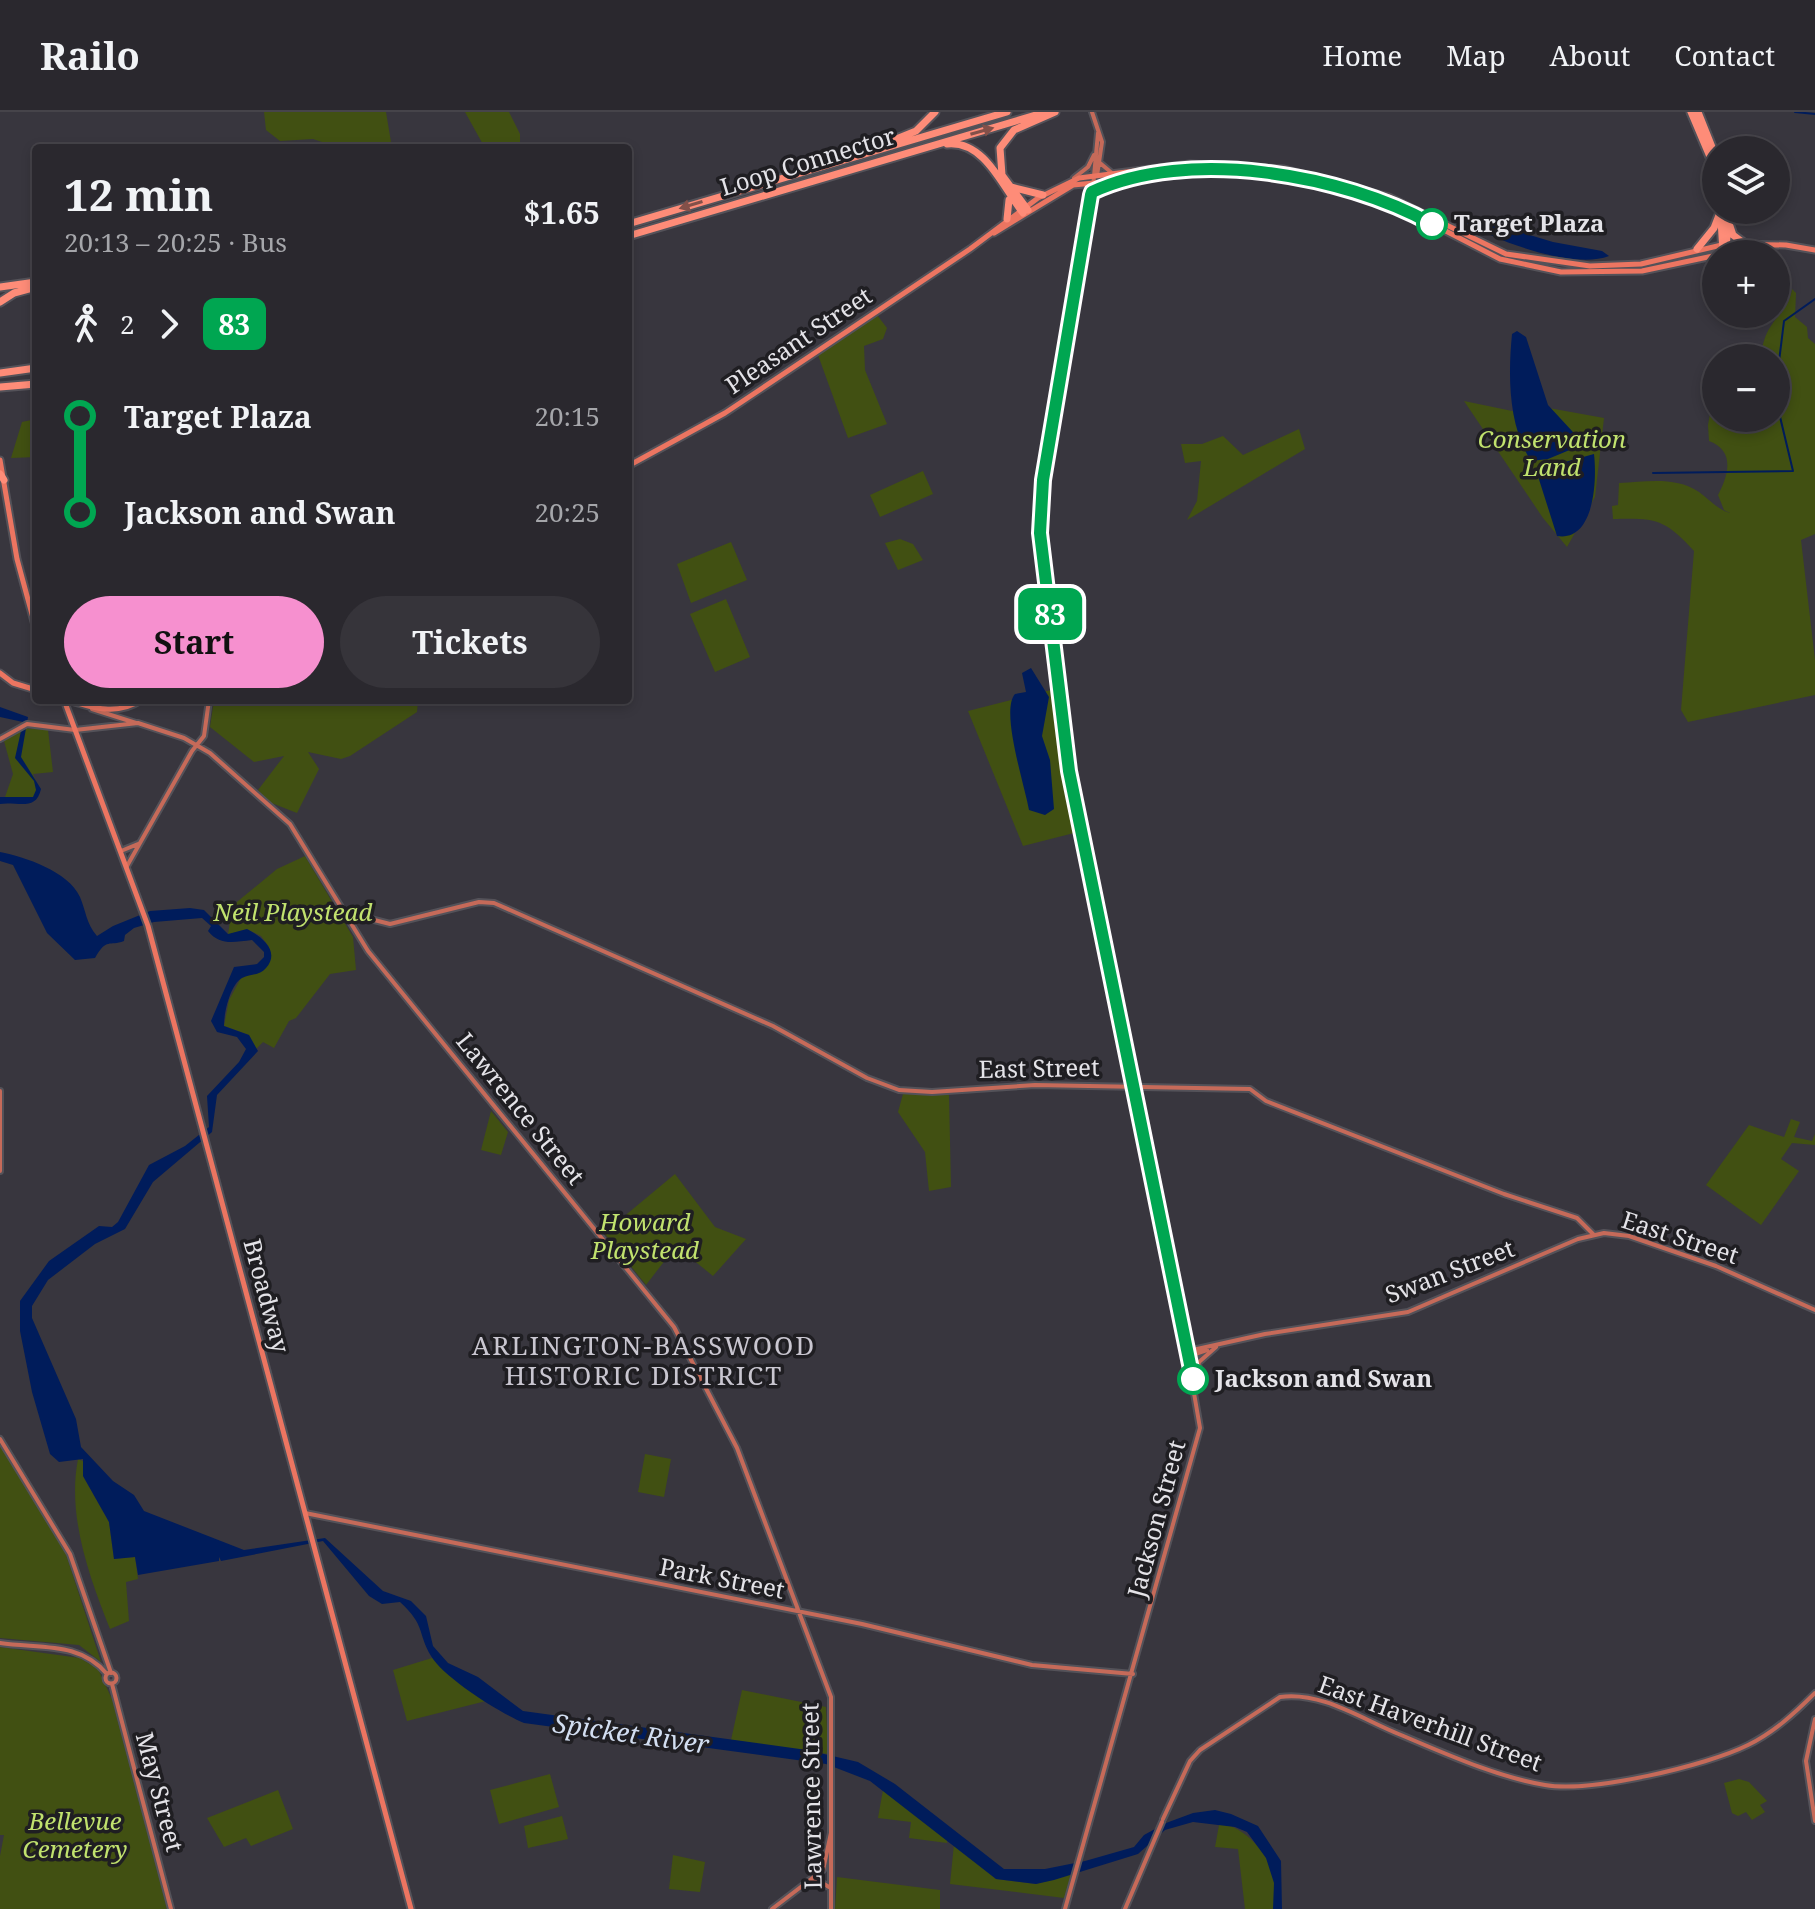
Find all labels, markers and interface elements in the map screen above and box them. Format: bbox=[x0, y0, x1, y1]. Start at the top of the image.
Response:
text: Railo bbox=[40, 29, 140, 81]
text: Home bbox=[1323, 36, 1402, 74]
text: Map bbox=[1446, 36, 1506, 74]
text: About bbox=[1550, 36, 1630, 74]
text: Contact bbox=[1674, 36, 1775, 74]
street label: Loop Connector bbox=[716, 118, 899, 203]
one-way arrow bbox=[970, 124, 994, 137]
map controls bbox=[1702, 136, 1790, 432]
button: layers bbox=[1702, 136, 1790, 224]
text: 12 min bbox=[64, 164, 213, 224]
text: $1.65 bbox=[523, 192, 600, 233]
one-way arrow bbox=[678, 199, 702, 212]
place label: Target Plaza bbox=[1454, 206, 1604, 239]
marker: Target Plaza bbox=[1417, 209, 1447, 239]
text: 20:13 – 20:25 · Bus bbox=[64, 224, 287, 260]
button: + bbox=[1702, 240, 1790, 328]
street label: Pleasant Street bbox=[719, 279, 878, 401]
icon: walk bbox=[64, 302, 108, 346]
icon: forward bbox=[147, 302, 191, 346]
text: 83 bbox=[219, 305, 250, 343]
text: 2 bbox=[120, 306, 135, 342]
button: − bbox=[1702, 344, 1790, 432]
text: Target Plaza bbox=[124, 396, 312, 437]
text: 20:15 bbox=[534, 398, 600, 434]
park label: Conservation Land bbox=[1478, 422, 1626, 483]
text: Jackson and Swan bbox=[124, 492, 396, 533]
text: 20:25 bbox=[534, 494, 600, 530]
line badge: 83 bbox=[1014, 588, 1086, 640]
text: 83 bbox=[1034, 595, 1066, 633]
button: Start bbox=[64, 596, 324, 688]
button: Tickets bbox=[340, 596, 600, 688]
park label: Neil Playstead bbox=[213, 895, 373, 928]
street label: Lawrence Street bbox=[450, 1025, 593, 1191]
street label: East Street bbox=[978, 1050, 1100, 1085]
street label: East Street bbox=[1618, 1202, 1743, 1271]
park label: Howard Playstead bbox=[590, 1205, 699, 1266]
street label: Swan Street bbox=[1380, 1231, 1519, 1310]
street label: Broadway bbox=[236, 1235, 299, 1357]
district label: ARLINGTON-BASSWOOD HISTORIC DISTRICT bbox=[472, 1327, 816, 1393]
place label: Jackson and Swan bbox=[1214, 1361, 1432, 1394]
marker: Jackson and Swan bbox=[1178, 1364, 1208, 1394]
street label: Jackson Street bbox=[1118, 1436, 1192, 1602]
street label: Park Street bbox=[657, 1549, 788, 1606]
street label: East Haverhill Street bbox=[1314, 1667, 1547, 1778]
street label: Lawrence Street bbox=[792, 1702, 829, 1890]
water label: Spicket River bbox=[551, 1704, 712, 1762]
street label: May Street bbox=[129, 1728, 192, 1855]
park label: Bellevue Cemetery bbox=[23, 1804, 127, 1865]

